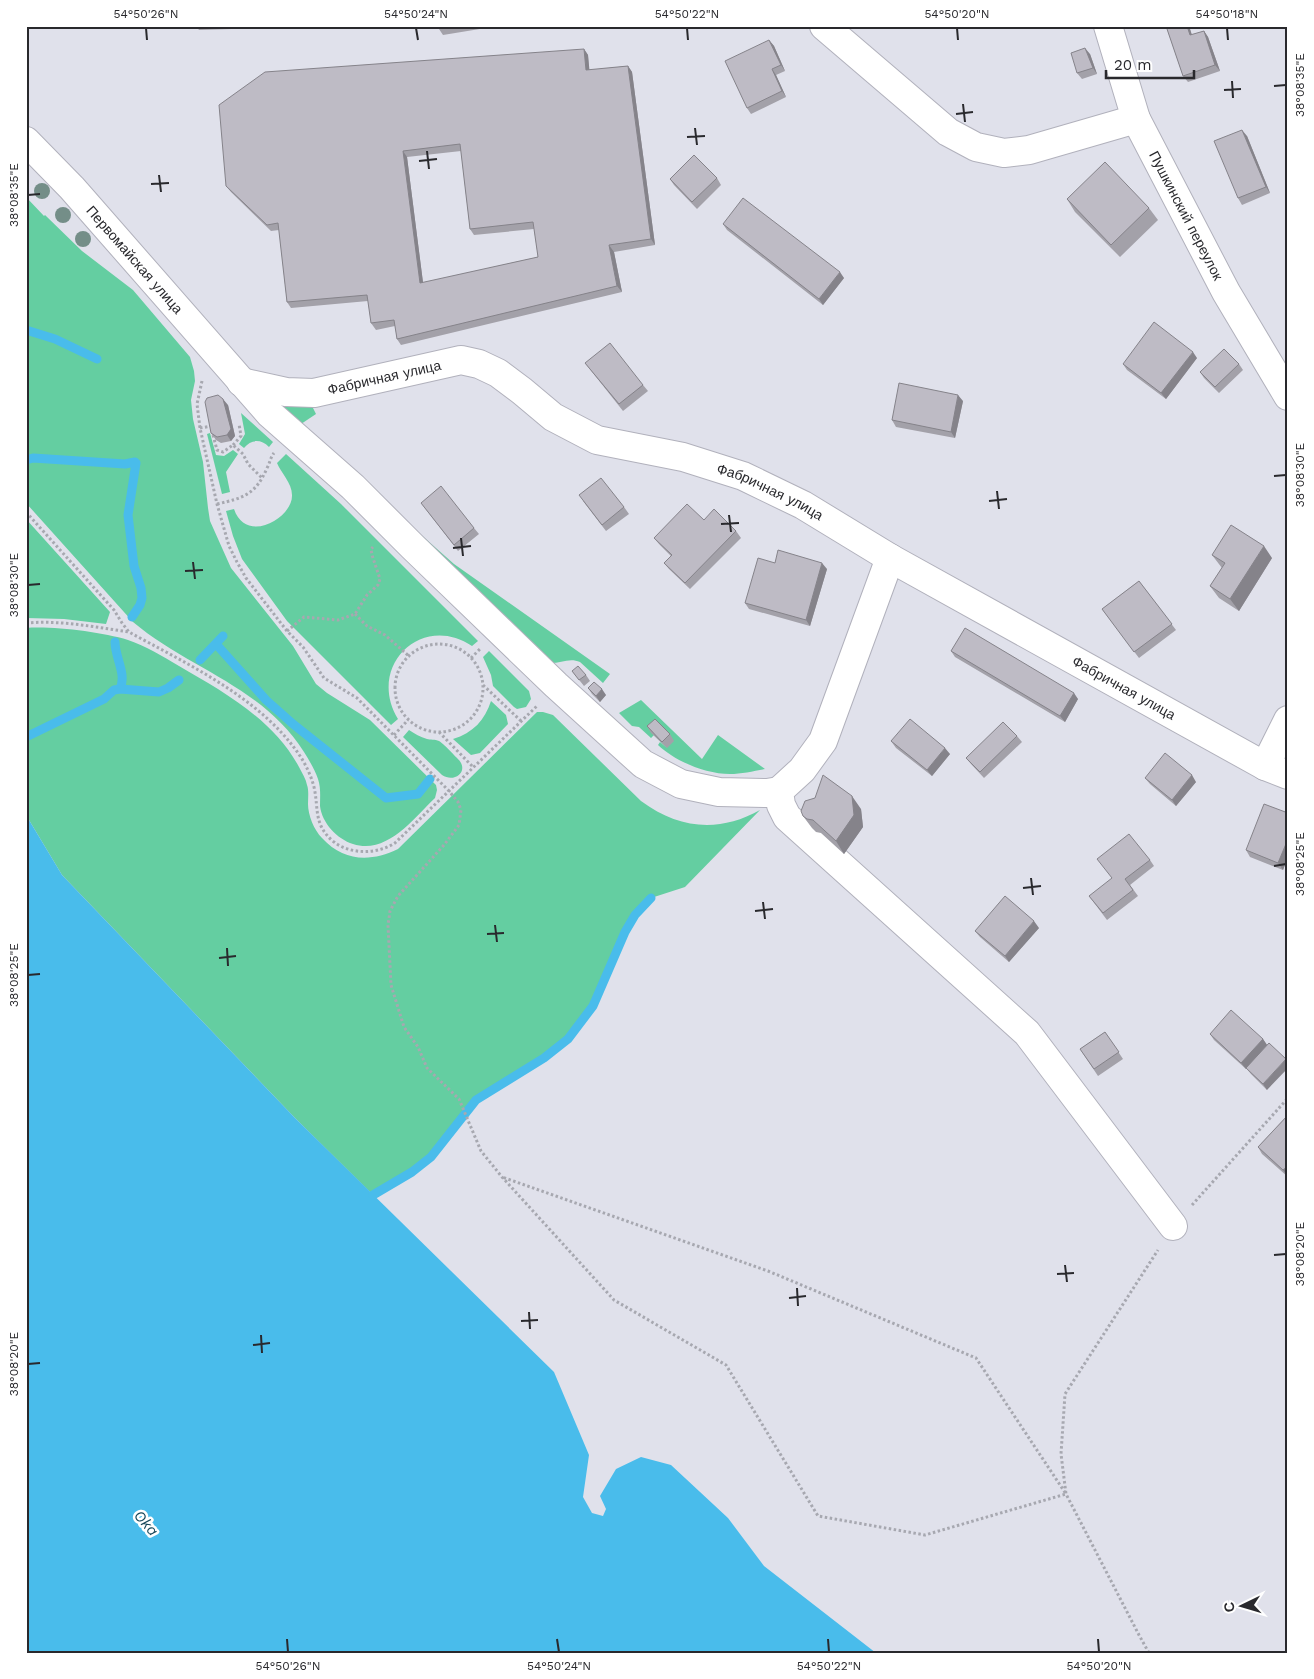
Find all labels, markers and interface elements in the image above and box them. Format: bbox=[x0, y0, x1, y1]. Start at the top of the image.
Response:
text: 54°50'26"N bbox=[113, 7, 179, 21]
text: 54°50'24"N bbox=[384, 7, 448, 21]
text: 54°50'22"N bbox=[655, 7, 719, 21]
text: 54°50'20"N bbox=[924, 7, 990, 21]
text: 54°50'18"N bbox=[1196, 7, 1258, 21]
scale bar bbox=[1106, 48, 1194, 80]
text: 38°08'35"E bbox=[1293, 53, 1307, 117]
text: 20 m bbox=[1114, 56, 1152, 74]
street label: Пушкинский переулок bbox=[1146, 148, 1227, 284]
text: 38°08'35"E bbox=[7, 163, 21, 227]
street label: Первомайская улица bbox=[83, 202, 186, 317]
street label: Фабричная улица bbox=[326, 357, 443, 398]
text: 38°08'30"E bbox=[1293, 442, 1307, 507]
street label: Фабричная улица bbox=[715, 460, 826, 524]
text: 38°08'30"E bbox=[7, 552, 21, 617]
street label: Фабричная улица bbox=[1069, 653, 1179, 723]
text: 38°08'25"E bbox=[1293, 832, 1307, 896]
text: 38°08'25"E bbox=[7, 943, 21, 1007]
text: 38°08'20"E bbox=[1293, 1221, 1307, 1286]
text: 38°08'20"E bbox=[7, 1331, 21, 1396]
water label: Oka bbox=[130, 1506, 162, 1540]
north arrow bbox=[1216, 1582, 1266, 1632]
text: С bbox=[1221, 1601, 1237, 1613]
text: 54°50'26"N bbox=[255, 1659, 321, 1673]
text: 54°50'24"N bbox=[527, 1659, 591, 1673]
text: 54°50'22"N bbox=[797, 1659, 861, 1673]
text: 54°50'20"N bbox=[1066, 1659, 1132, 1673]

